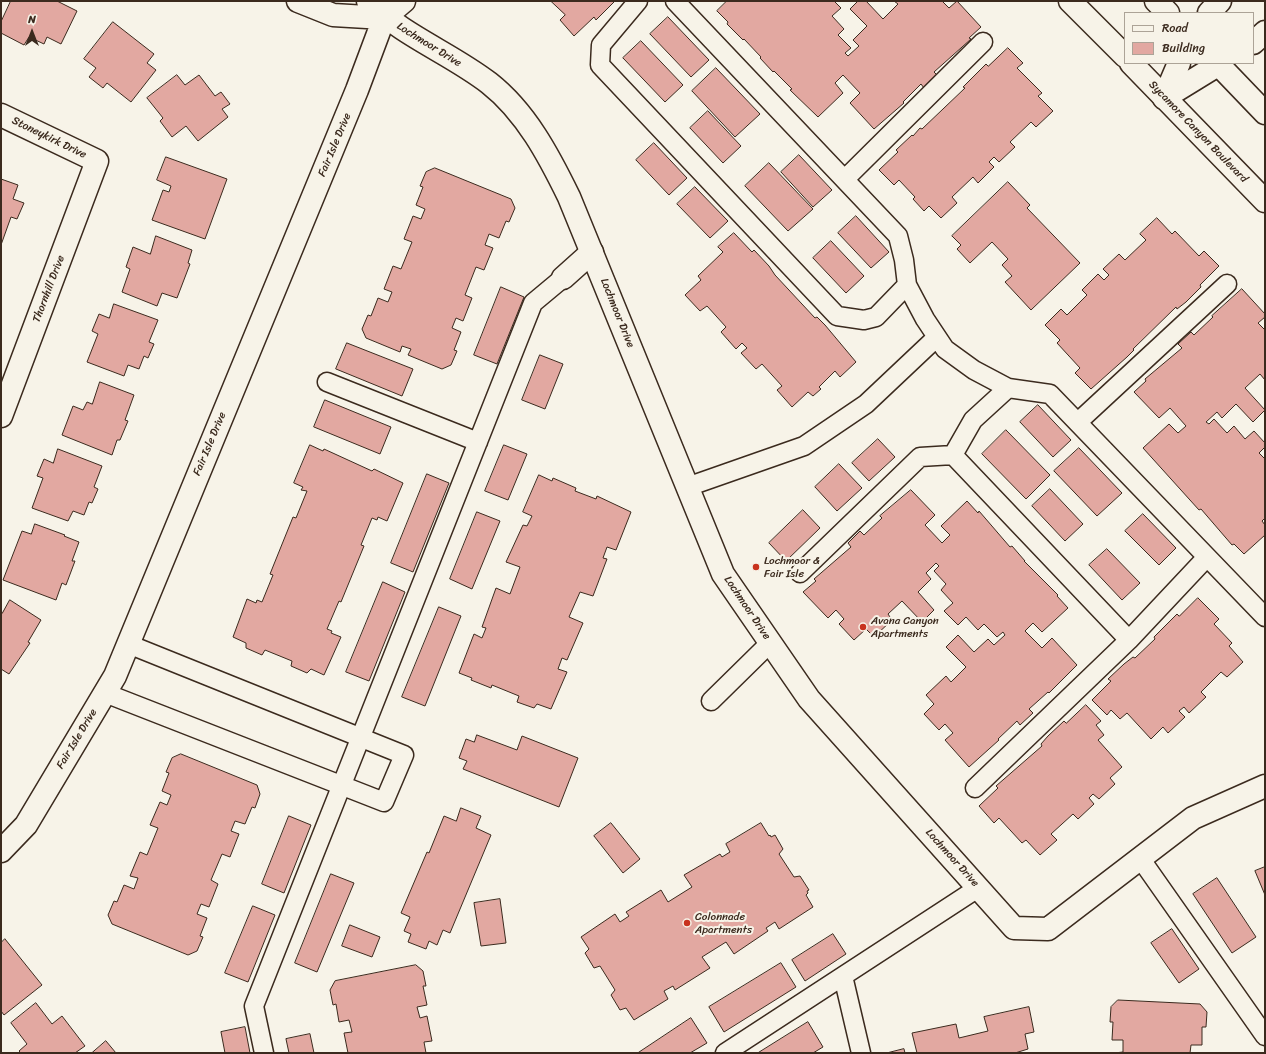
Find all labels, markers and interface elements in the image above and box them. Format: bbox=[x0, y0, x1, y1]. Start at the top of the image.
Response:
text: N bbox=[28, 10, 36, 29]
north arrow bbox=[12, 12, 52, 52]
legend bbox=[1124, 12, 1254, 64]
text: Road bbox=[1162, 17, 1188, 39]
street label: Lochmoor Drive bbox=[394, 20, 464, 70]
text: Building bbox=[1162, 37, 1205, 59]
street label: Sycamore Canyon Boulevard bbox=[1146, 78, 1250, 186]
street label: Fair Isle Drive bbox=[316, 111, 354, 179]
street label: Stoneykirk Drive bbox=[9, 114, 89, 162]
street label: Thornhill Drive bbox=[30, 254, 68, 324]
street label: Lochmoor Drive bbox=[597, 276, 637, 350]
street label: Fair Isle Drive bbox=[191, 410, 229, 478]
place label: Lochmoor & Fair Isle bbox=[764, 554, 820, 580]
marker: Lochmoor & Fair Isle bbox=[751, 562, 761, 572]
street label: Lochmoor Drive bbox=[721, 574, 773, 642]
place label: Avana Canyon Apartments bbox=[871, 614, 939, 640]
marker: Avana Canyon Apartments bbox=[858, 622, 868, 632]
street label: Fair Isle Drive bbox=[54, 707, 100, 771]
street label: Lochmoor Drive bbox=[922, 826, 982, 890]
place label: Colonnade Apartments bbox=[695, 910, 752, 936]
marker: Colonnade Apartments bbox=[682, 918, 692, 928]

